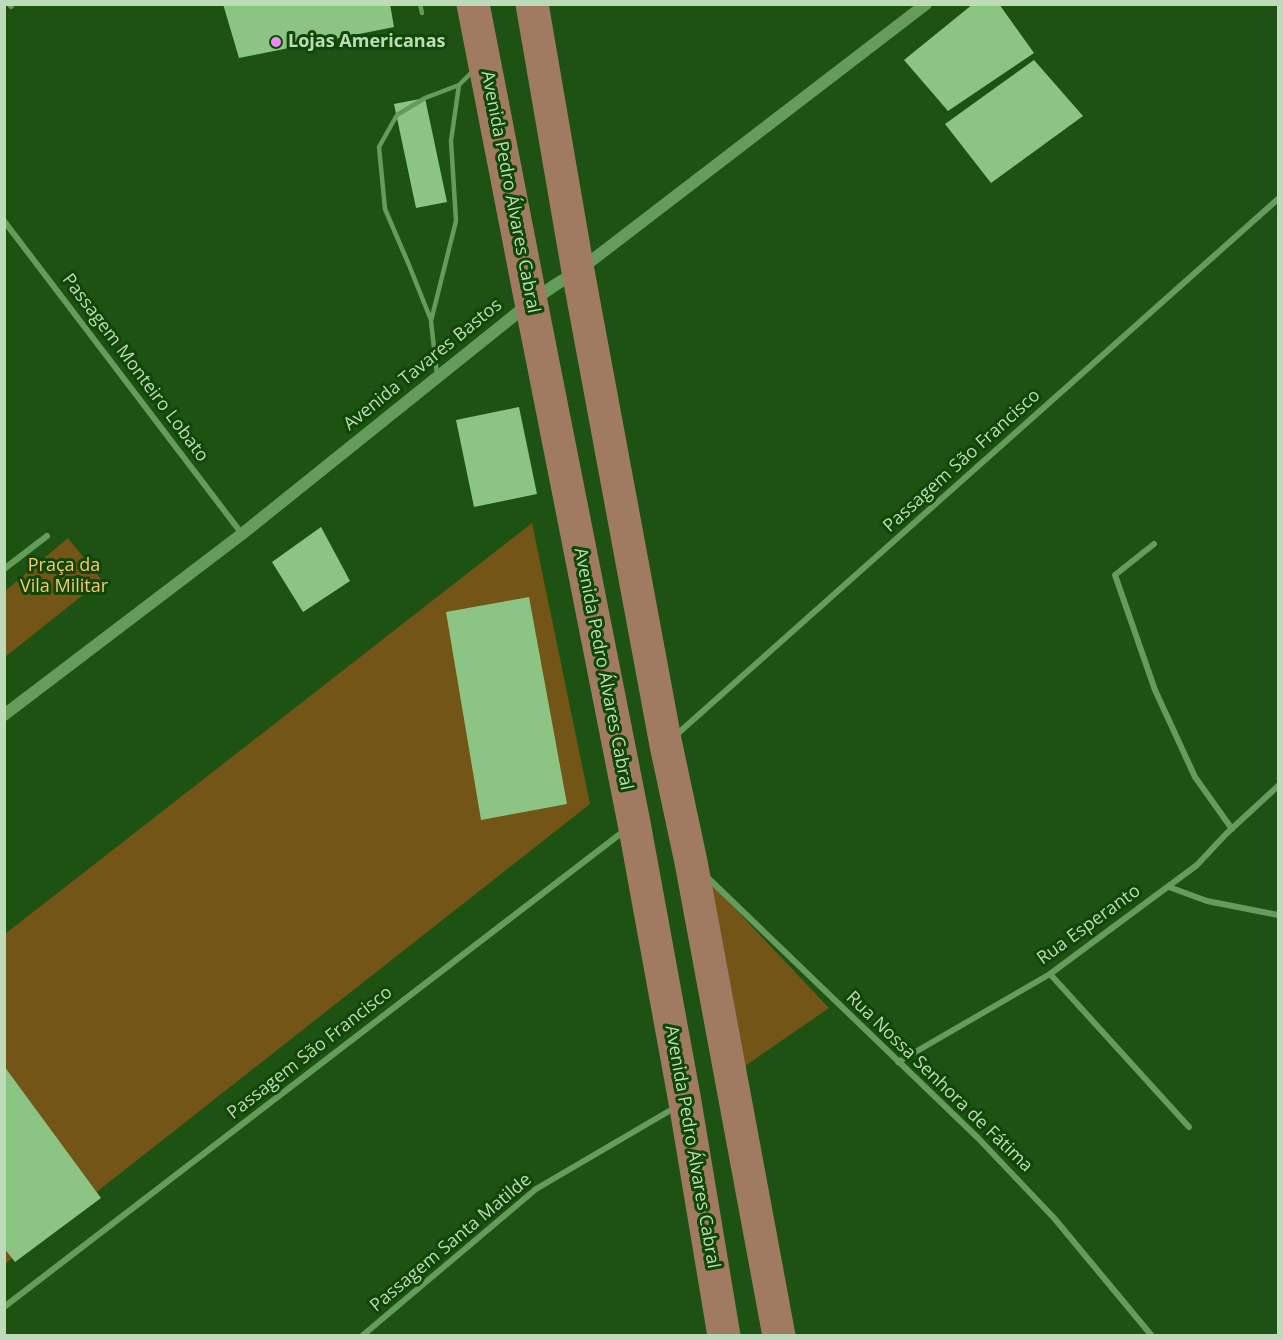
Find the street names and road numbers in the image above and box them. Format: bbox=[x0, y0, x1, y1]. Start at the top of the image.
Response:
street label: Avenida Pedro Álvares Cabral bbox=[476, 69, 544, 315]
street label: Passagem Monteiro Lobato bbox=[57, 270, 213, 466]
street label: Avenida Tavares Bastos bbox=[339, 294, 507, 436]
street label: Passagem São Francisco bbox=[879, 385, 1045, 537]
street label: Avenida Pedro Álvares Cabral bbox=[569, 546, 637, 792]
street label: Rua Esperanto bbox=[1033, 880, 1145, 970]
street label: Passagem São Francisco bbox=[223, 982, 397, 1124]
street label: Rua Nossa Senhora de Fátima bbox=[841, 987, 1037, 1177]
street label: Avenida Pedro Álvares Cabral bbox=[660, 1024, 724, 1270]
street label: Passagem Santa Matilde bbox=[366, 1169, 536, 1317]

